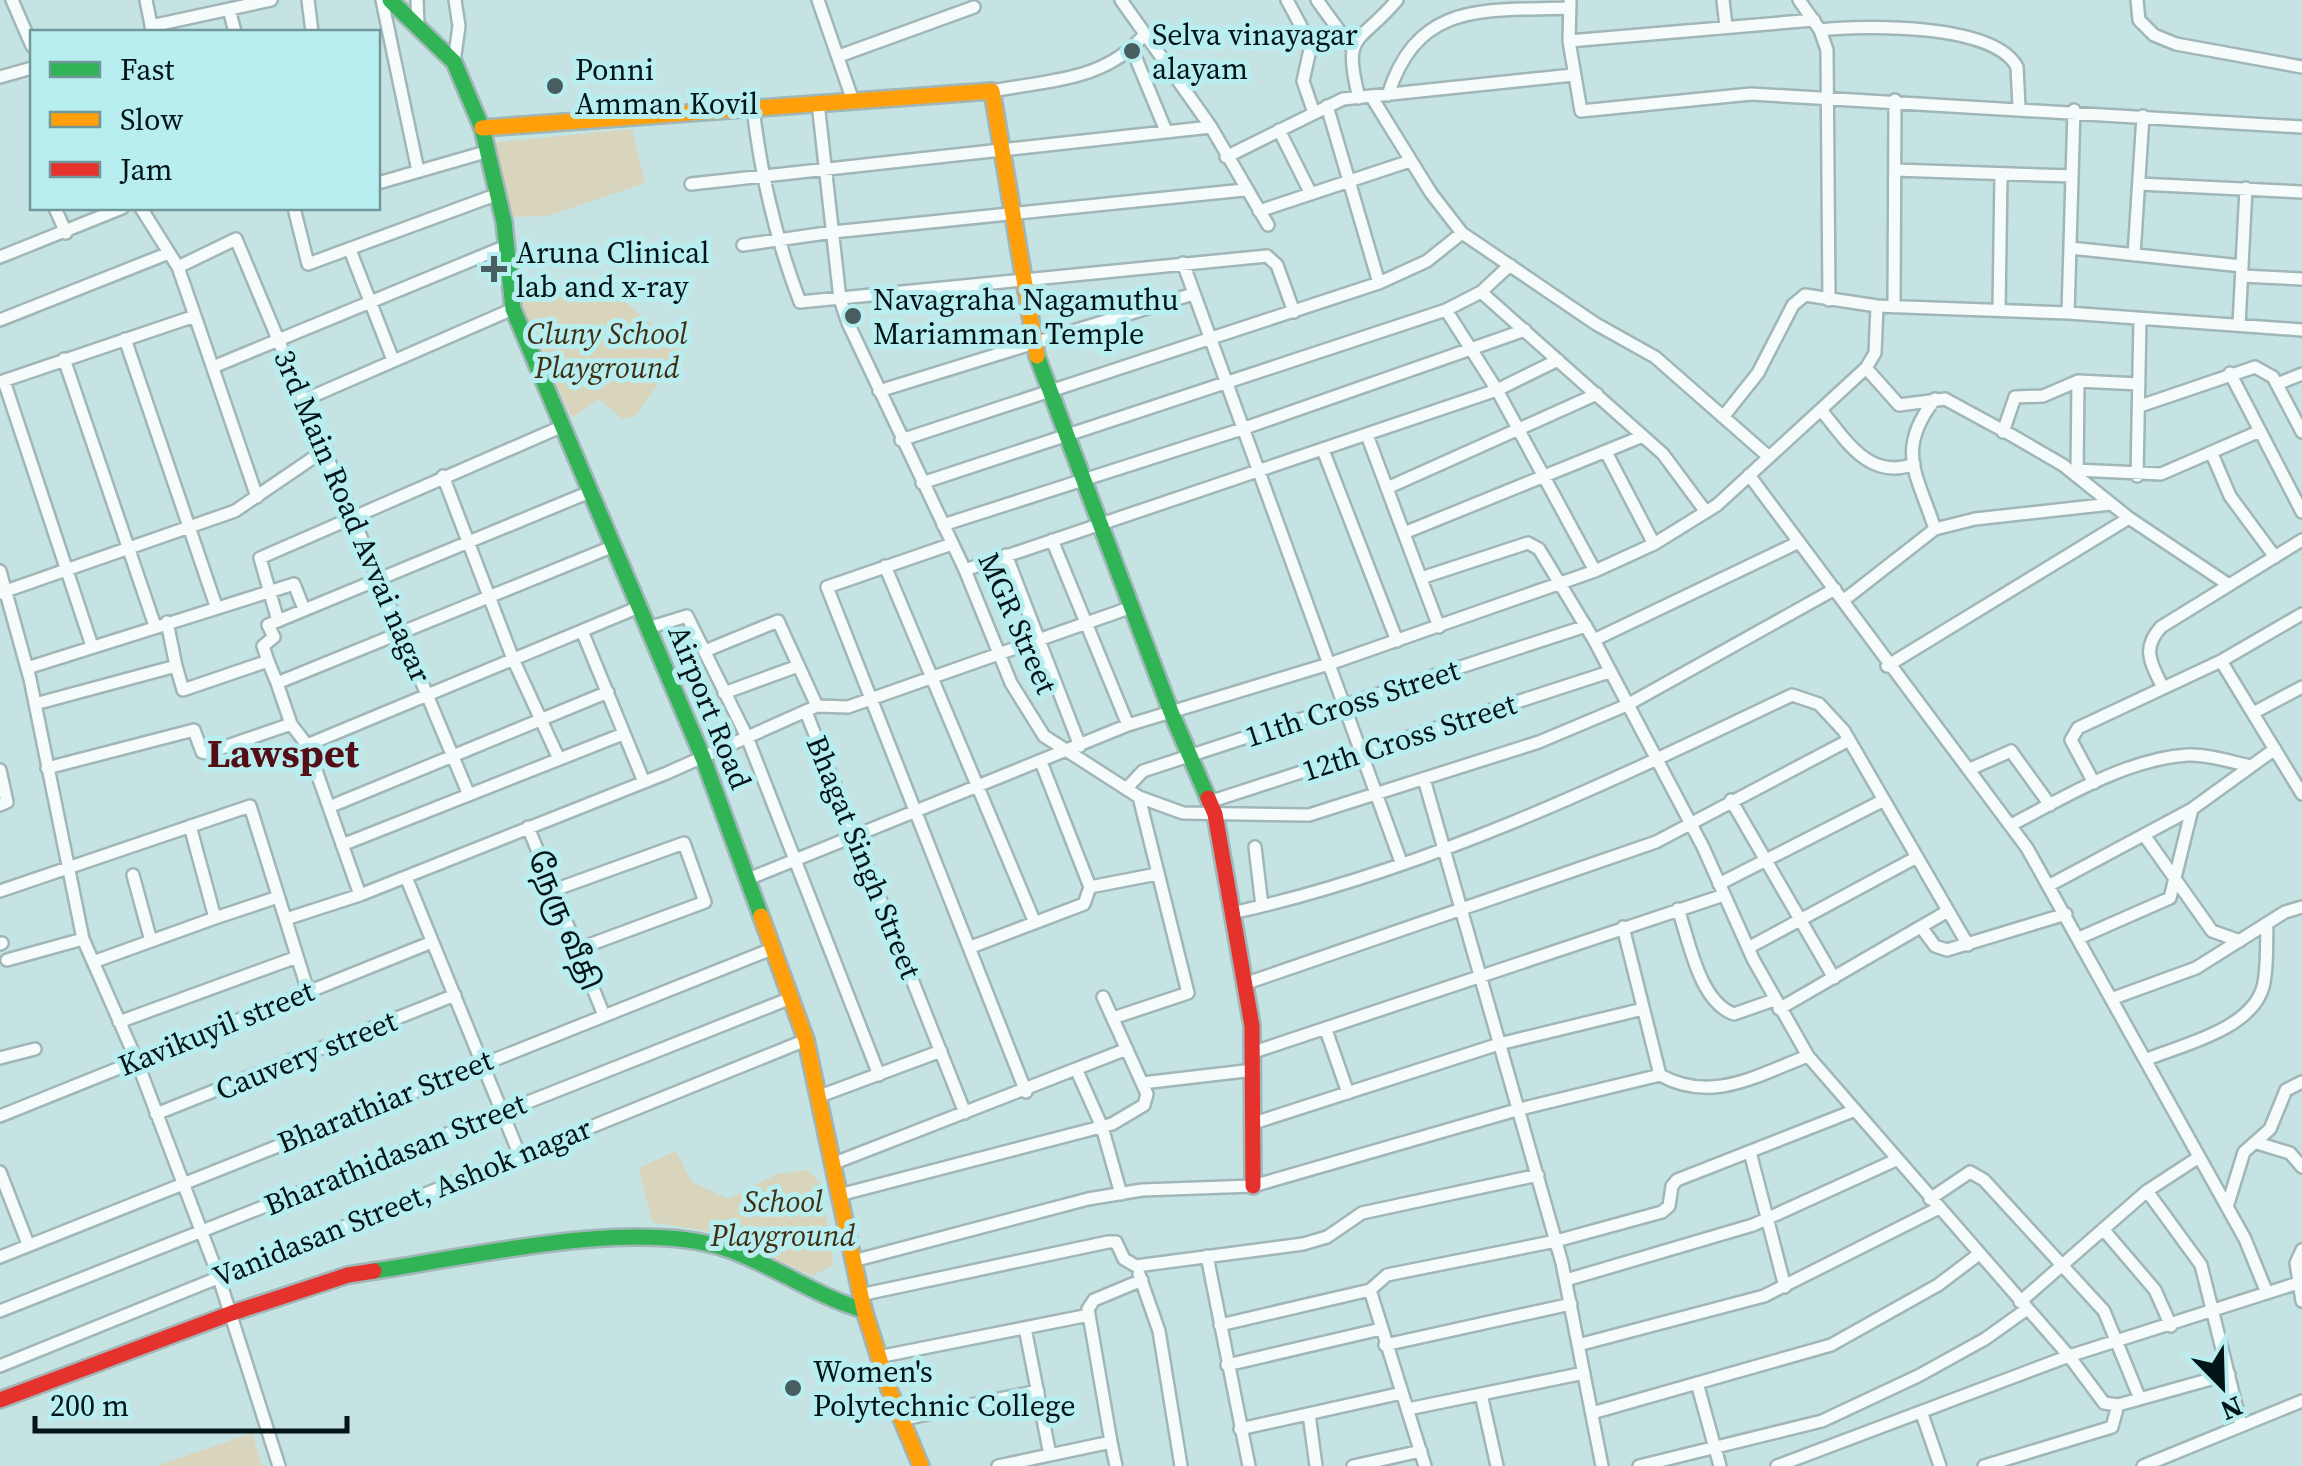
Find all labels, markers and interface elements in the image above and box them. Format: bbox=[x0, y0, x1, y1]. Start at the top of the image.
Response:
place label: Selva vinayagar alayam bbox=[1152, 14, 1358, 89]
legend bbox=[30, 30, 380, 210]
marker: Selva vinayagar alayam bbox=[1121, 40, 1143, 62]
text: Fast bbox=[120, 49, 174, 90]
place label: Ponni Amman Kovil bbox=[575, 49, 758, 124]
marker: Ponni Amman Kovil bbox=[544, 75, 566, 97]
text: Slow bbox=[120, 99, 183, 140]
text: Jam bbox=[119, 149, 173, 190]
place label: Aruna Clinical lab and x-ray bbox=[516, 232, 709, 307]
marker: Aruna Clinical lab and x-ray bbox=[481, 256, 507, 282]
place label: Navagraha Nagamuthu Mariamman Temple bbox=[873, 279, 1179, 354]
marker: Navagraha Nagamuthu Mariamman Temple bbox=[842, 305, 864, 327]
park label: Cluny School Playground bbox=[527, 313, 688, 388]
street label: 3rd Main Road Avvai nagar bbox=[264, 343, 442, 689]
street label: MGR Street bbox=[969, 546, 1067, 700]
street label: Airport Road bbox=[658, 619, 762, 795]
street label: 11th Cross Street bbox=[1240, 649, 1465, 757]
street label: 12th Cross Street bbox=[1297, 683, 1522, 791]
district label: Lawspet bbox=[207, 726, 360, 780]
street label: Bhagat Singh Street bbox=[797, 729, 932, 985]
street label: நேரு வீதி bbox=[518, 844, 612, 996]
street label: Kavikuyil street bbox=[112, 970, 320, 1086]
street label: Cauvery street bbox=[209, 1000, 403, 1110]
street label: Bharathiar Street bbox=[271, 1039, 499, 1163]
street label: Bharathidasan Street bbox=[258, 1083, 532, 1225]
street label: Vanidasan Street, Ashok nagar bbox=[207, 1107, 598, 1297]
park label: School Playground bbox=[710, 1181, 856, 1256]
north arrow bbox=[2172, 1336, 2272, 1436]
place label: Women's Polytechnic College bbox=[813, 1351, 1076, 1426]
scale bar bbox=[35, 1371, 348, 1433]
marker: Women's Polytechnic College bbox=[782, 1377, 804, 1399]
text: 200 m bbox=[50, 1385, 129, 1426]
text: N bbox=[2215, 1388, 2249, 1430]

